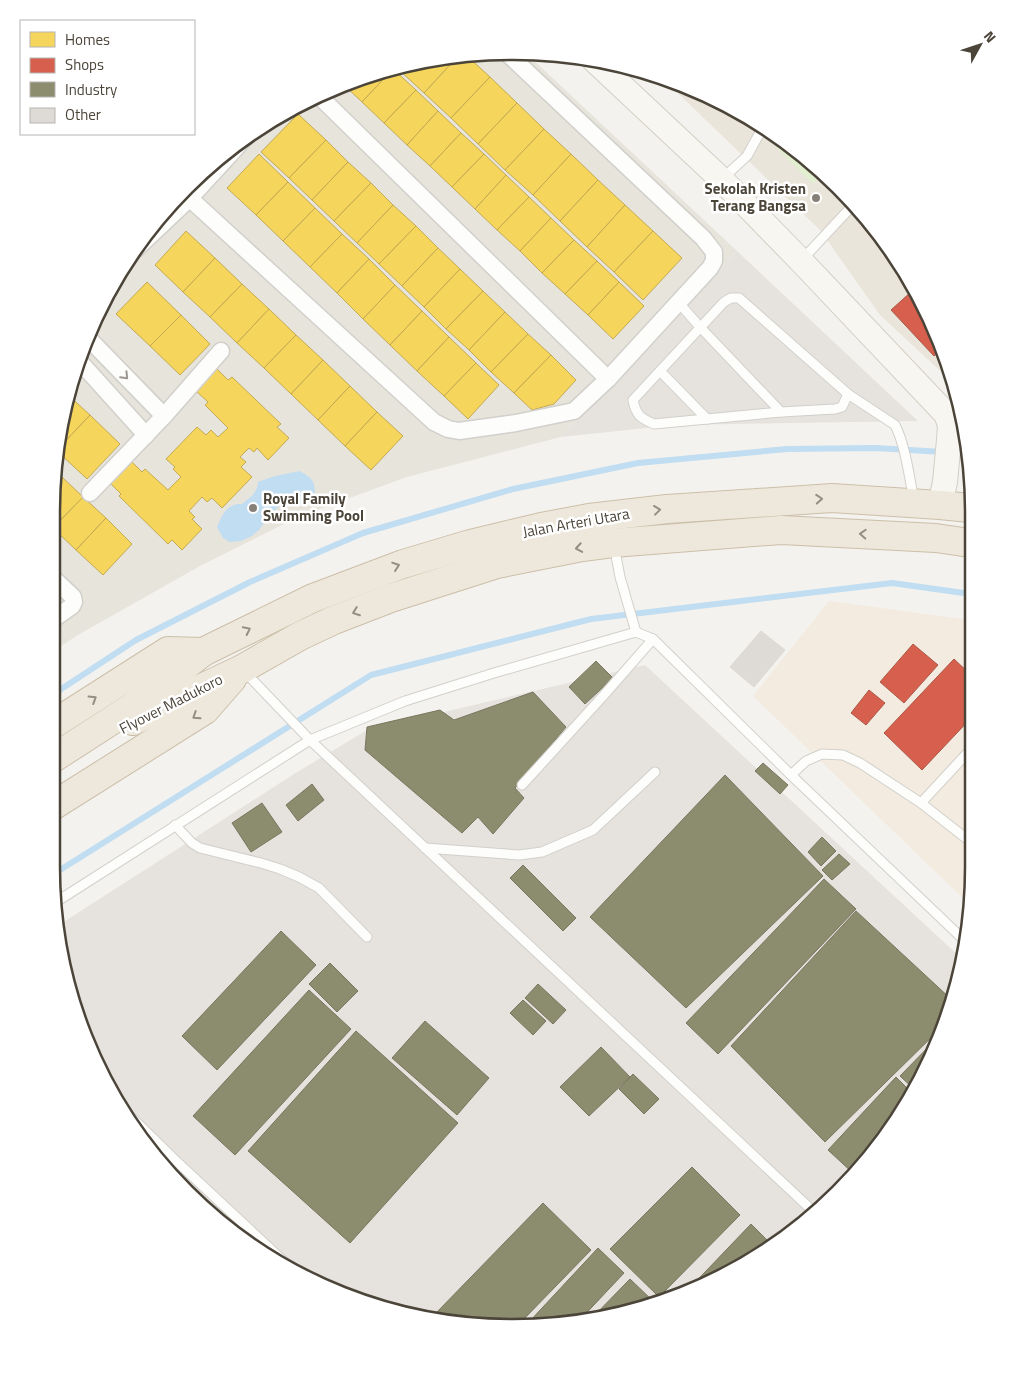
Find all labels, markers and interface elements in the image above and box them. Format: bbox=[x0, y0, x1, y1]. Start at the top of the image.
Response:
legend bbox=[20, 20, 195, 135]
north arrow bbox=[955, 20, 1005, 70]
text: N bbox=[979, 26, 1002, 47]
text: Homes bbox=[65, 28, 110, 51]
text: Shops bbox=[65, 53, 104, 76]
text: Industry bbox=[65, 78, 117, 101]
text: Other bbox=[65, 103, 101, 126]
place label: Sekolah Kristen Terang Bangsa bbox=[705, 177, 806, 217]
marker: Sekolah Kristen Terang Bangsa bbox=[810, 192, 822, 204]
one-way arrow bbox=[119, 370, 128, 379]
place label: Royal Family Swimming Pool bbox=[263, 487, 364, 527]
one-way arrow bbox=[816, 493, 824, 504]
marker: Royal Family Swimming Pool bbox=[247, 502, 259, 514]
street label: Jalan Arteri Utara bbox=[521, 502, 632, 543]
one-way arrow bbox=[654, 505, 662, 516]
one-way arrow bbox=[859, 528, 867, 539]
one-way arrow bbox=[575, 542, 584, 552]
one-way arrow bbox=[392, 562, 400, 572]
one-way arrow bbox=[352, 606, 361, 616]
one-way arrow bbox=[242, 626, 251, 637]
street label: Flyover Madukoro bbox=[115, 668, 227, 740]
one-way arrow bbox=[87, 696, 96, 705]
one-way arrow bbox=[192, 709, 201, 719]

